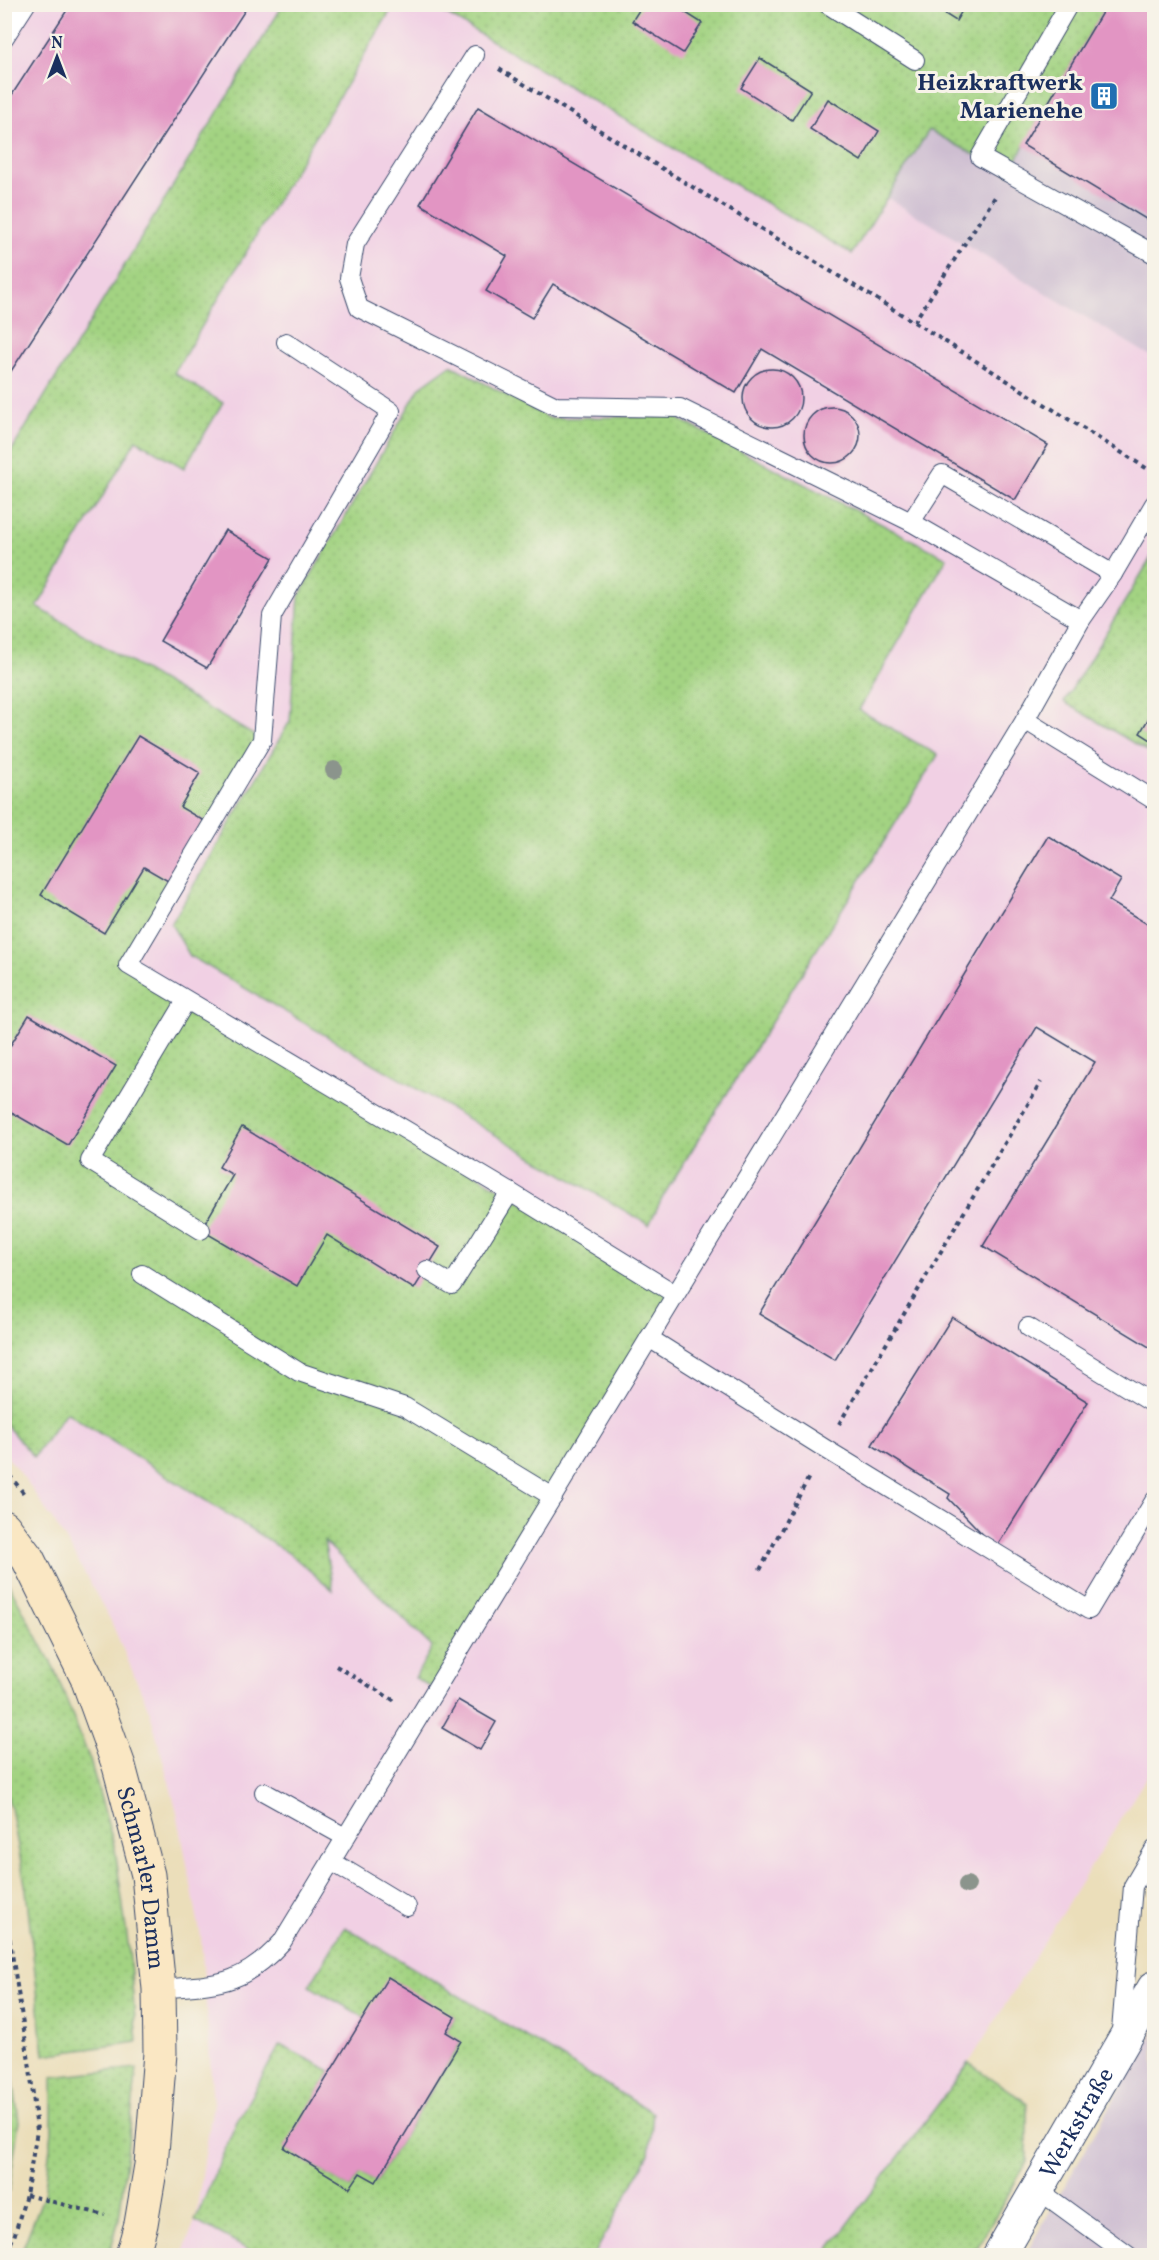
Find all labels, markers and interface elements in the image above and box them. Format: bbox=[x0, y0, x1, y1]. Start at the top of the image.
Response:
north arrow bbox=[27, 27, 87, 87]
text: N bbox=[51, 33, 63, 55]
place label: Heizkraftwerk Marienehe bbox=[917, 67, 1083, 129]
building icon: Heizkraftwerk Marienehe bbox=[1088, 80, 1120, 112]
street label: Schmarler Damm bbox=[106, 1783, 172, 1971]
street label: Werkstraße bbox=[1032, 2062, 1123, 2186]

